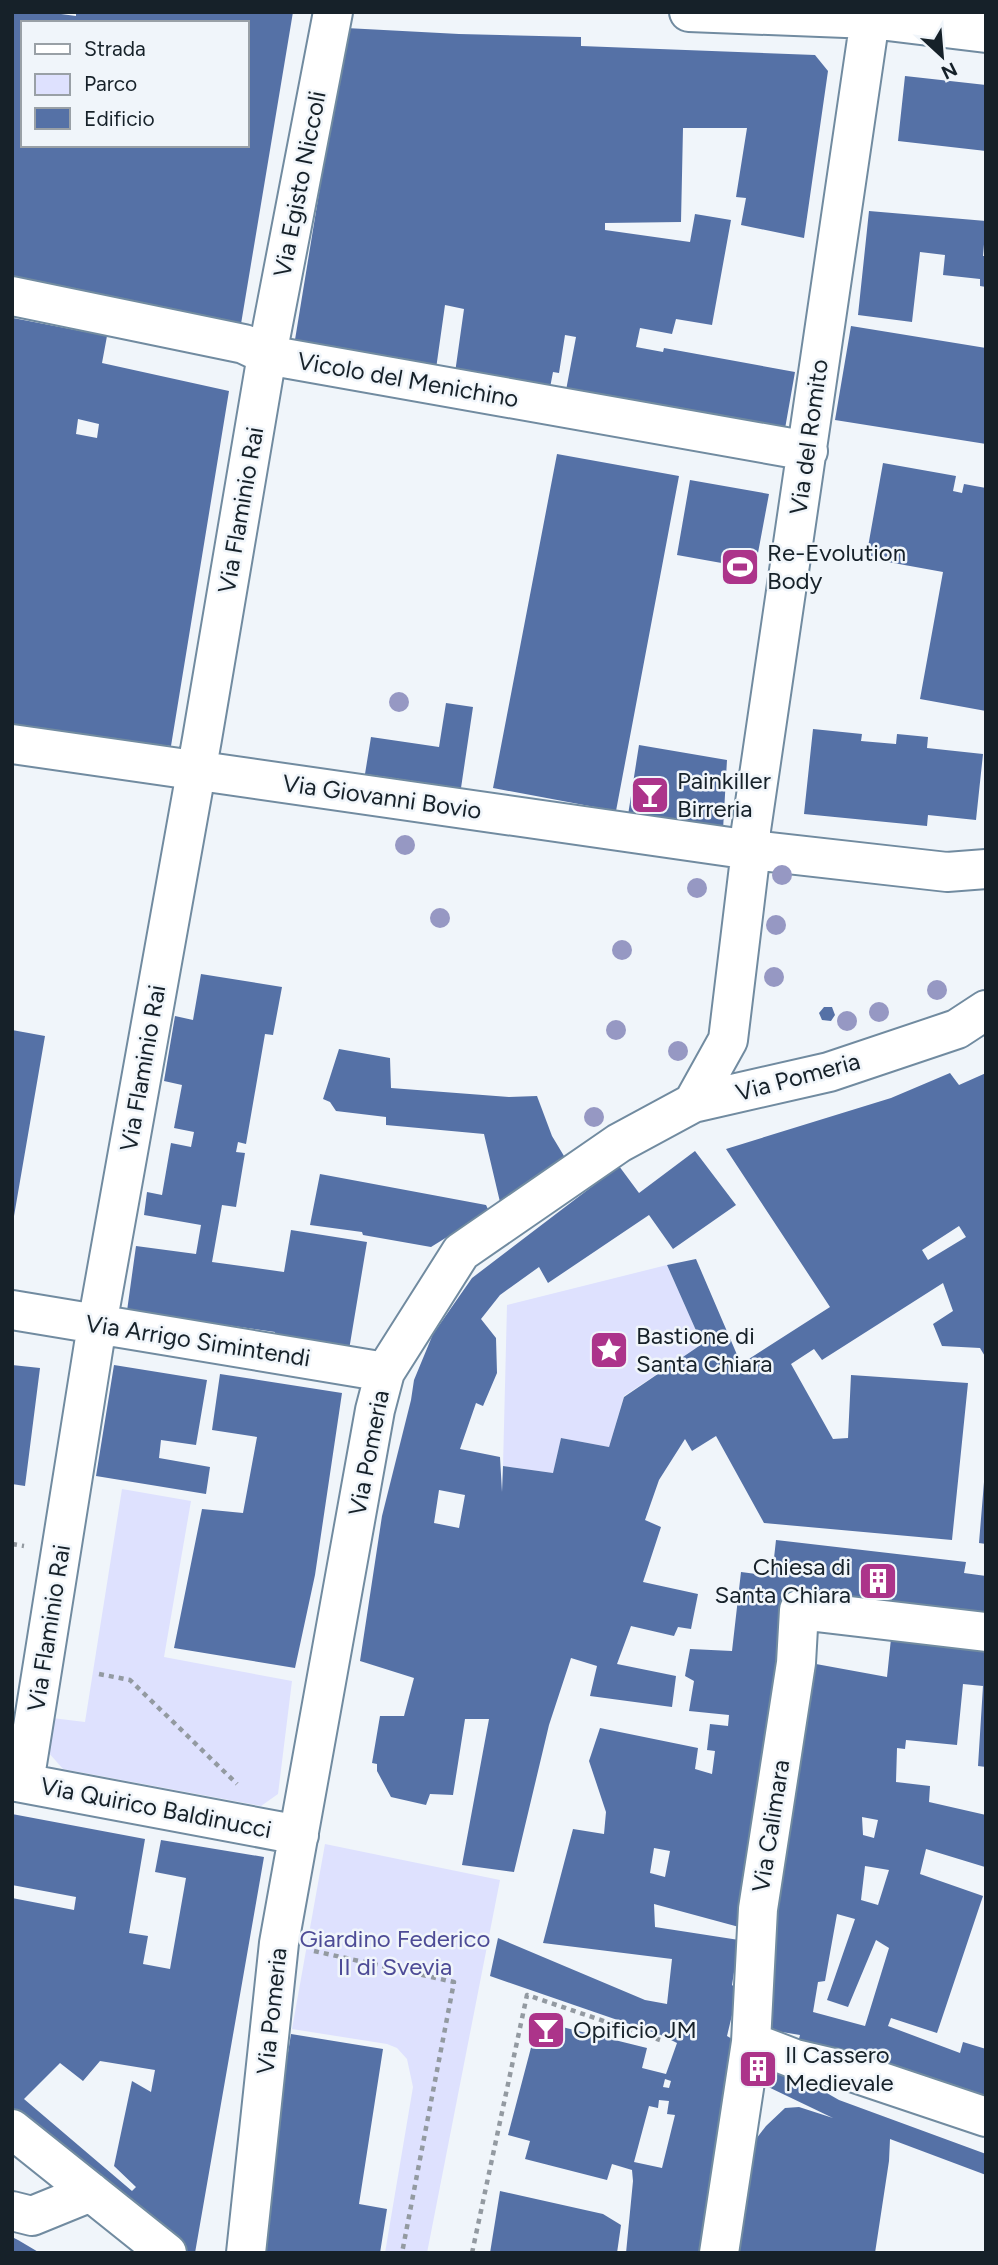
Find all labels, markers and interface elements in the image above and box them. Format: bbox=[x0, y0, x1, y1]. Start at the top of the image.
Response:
legend bbox=[21, 21, 248, 147]
north arrow bbox=[907, 21, 977, 91]
text: Strada bbox=[84, 36, 146, 61]
text: N bbox=[938, 57, 961, 84]
text: Parco bbox=[84, 71, 137, 96]
street label: Via Egisto Niccoli bbox=[267, 88, 332, 280]
text: Edificio bbox=[84, 106, 155, 131]
street label: Vicolo del Menichino bbox=[295, 346, 521, 413]
street label: Via del Romito bbox=[783, 357, 834, 516]
street label: Via Flaminio Rai bbox=[212, 424, 269, 595]
place label: Re-Evolution Body bbox=[767, 538, 906, 595]
sports icon: Re-Evolution Body bbox=[719, 546, 761, 588]
place label: Painkiller Birreria bbox=[677, 766, 771, 823]
street label: Via Giovanni Bovio bbox=[281, 768, 483, 825]
bar icon: Painkiller Birreria bbox=[629, 774, 671, 816]
street label: Via Flaminio Rai bbox=[114, 982, 171, 1153]
street label: Via Pomeria bbox=[733, 1046, 863, 1107]
street label: Via Arrigo Simintendi bbox=[84, 1308, 313, 1373]
place label: Bastione di Santa Chiara bbox=[636, 1321, 772, 1378]
place icon: Bastione di Santa Chiara bbox=[588, 1329, 630, 1371]
street label: Via Pomeria bbox=[342, 1388, 395, 1518]
street label: Via Flaminio Rai bbox=[21, 1542, 76, 1713]
place label: Chiesa di Santa Chiara bbox=[715, 1552, 851, 1609]
building icon: Chiesa di Santa Chiara bbox=[857, 1560, 899, 1602]
street label: Via Calimara bbox=[746, 1758, 795, 1894]
street label: Via Quirico Baldinucci bbox=[38, 1771, 274, 1844]
park label: Giardino Federico II di Svevia bbox=[300, 1924, 490, 1981]
street label: Via Pomeria bbox=[250, 1946, 293, 2076]
bar icon: Opificio JM bbox=[525, 2009, 567, 2051]
place label: Opificio JM bbox=[573, 2015, 697, 2044]
place label: Il Cassero Medievale bbox=[785, 2040, 894, 2097]
building icon: Il Cassero Medievale bbox=[737, 2048, 779, 2090]

